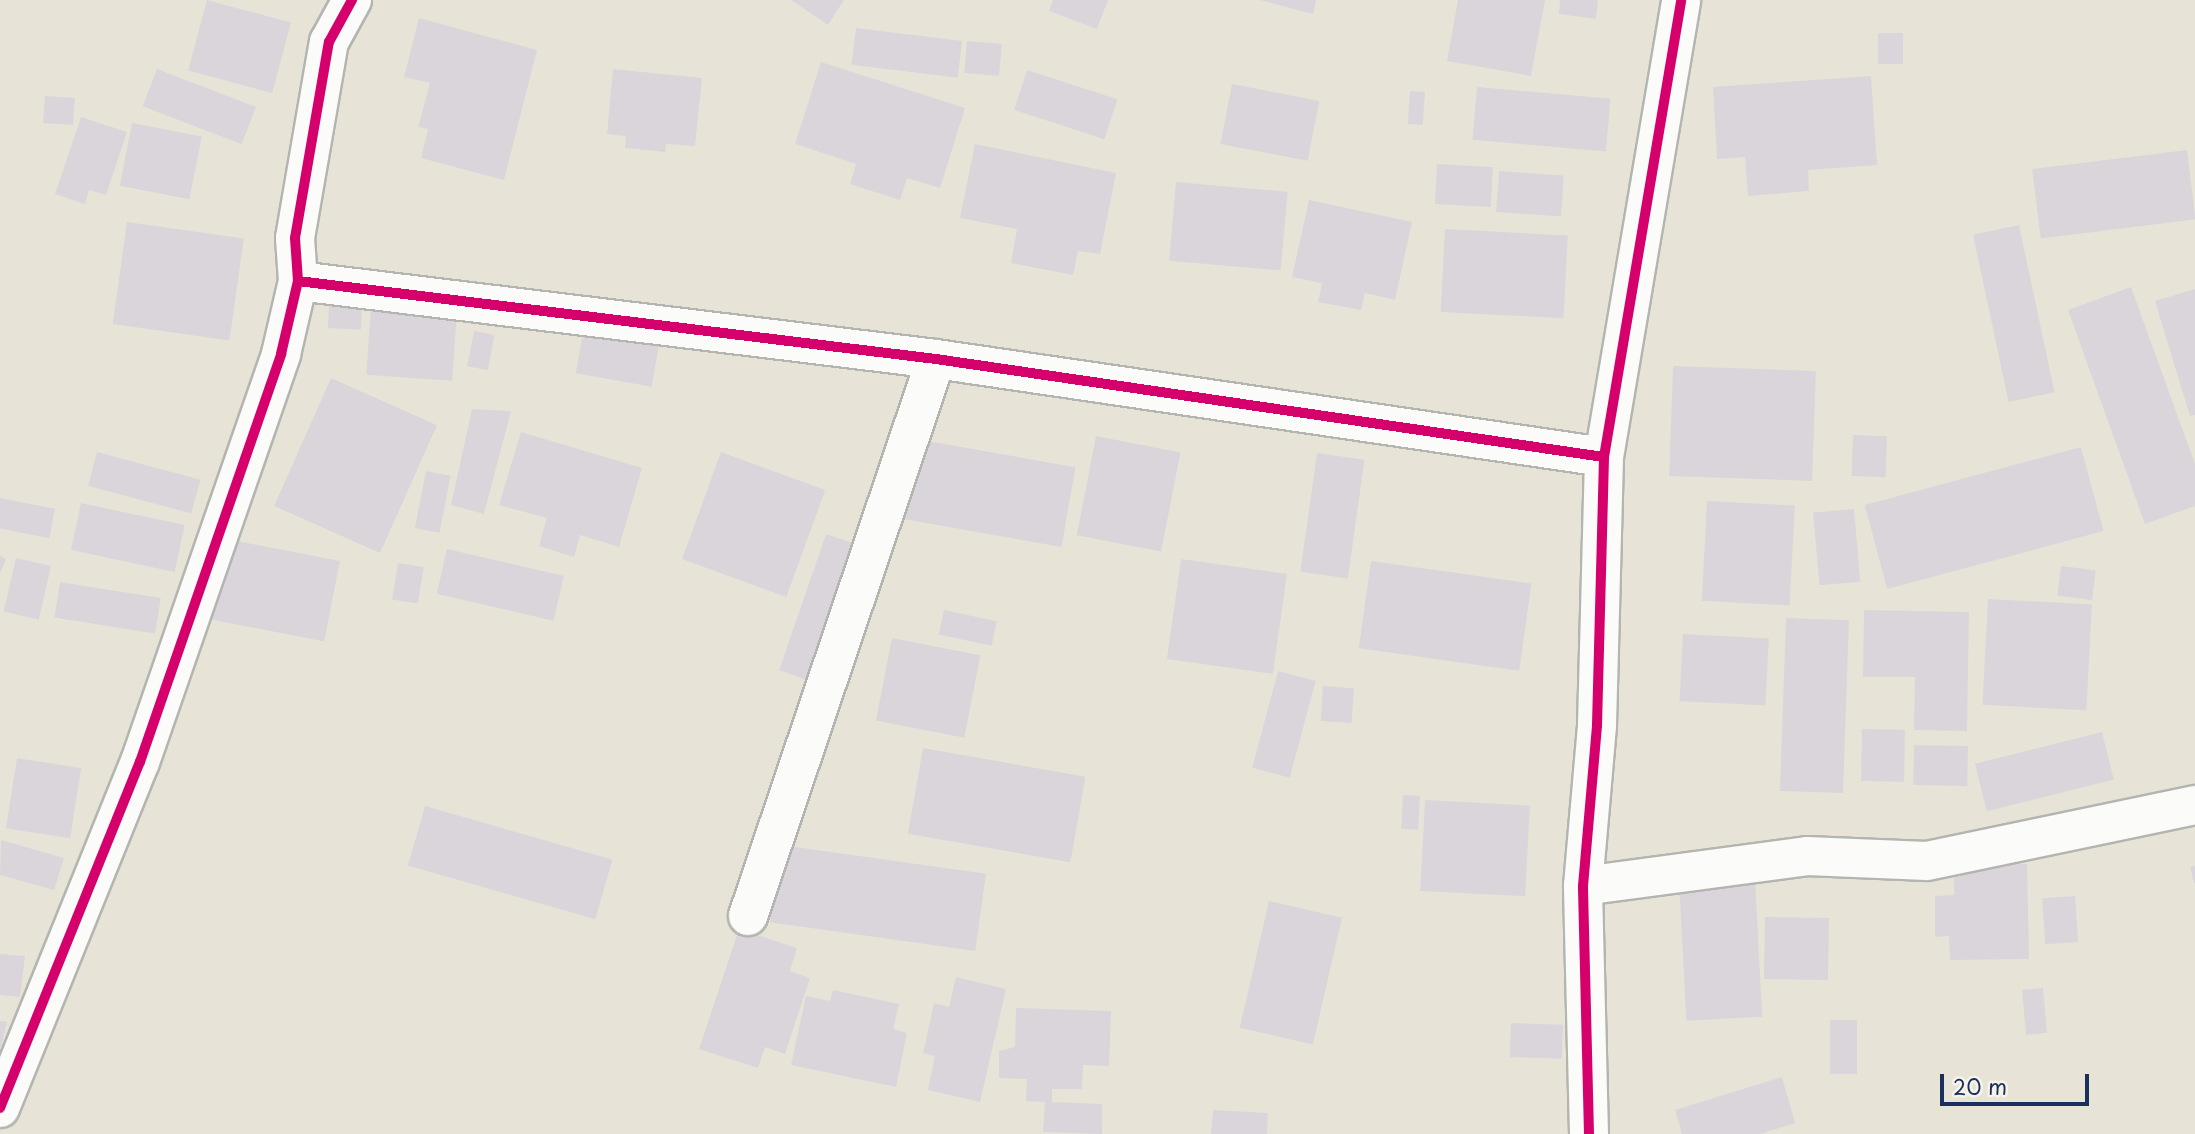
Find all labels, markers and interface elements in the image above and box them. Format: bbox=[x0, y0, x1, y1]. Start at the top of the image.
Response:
scale bar bbox=[1943, 1060, 2092, 1104]
text: 20 m bbox=[1953, 1070, 2007, 1102]

